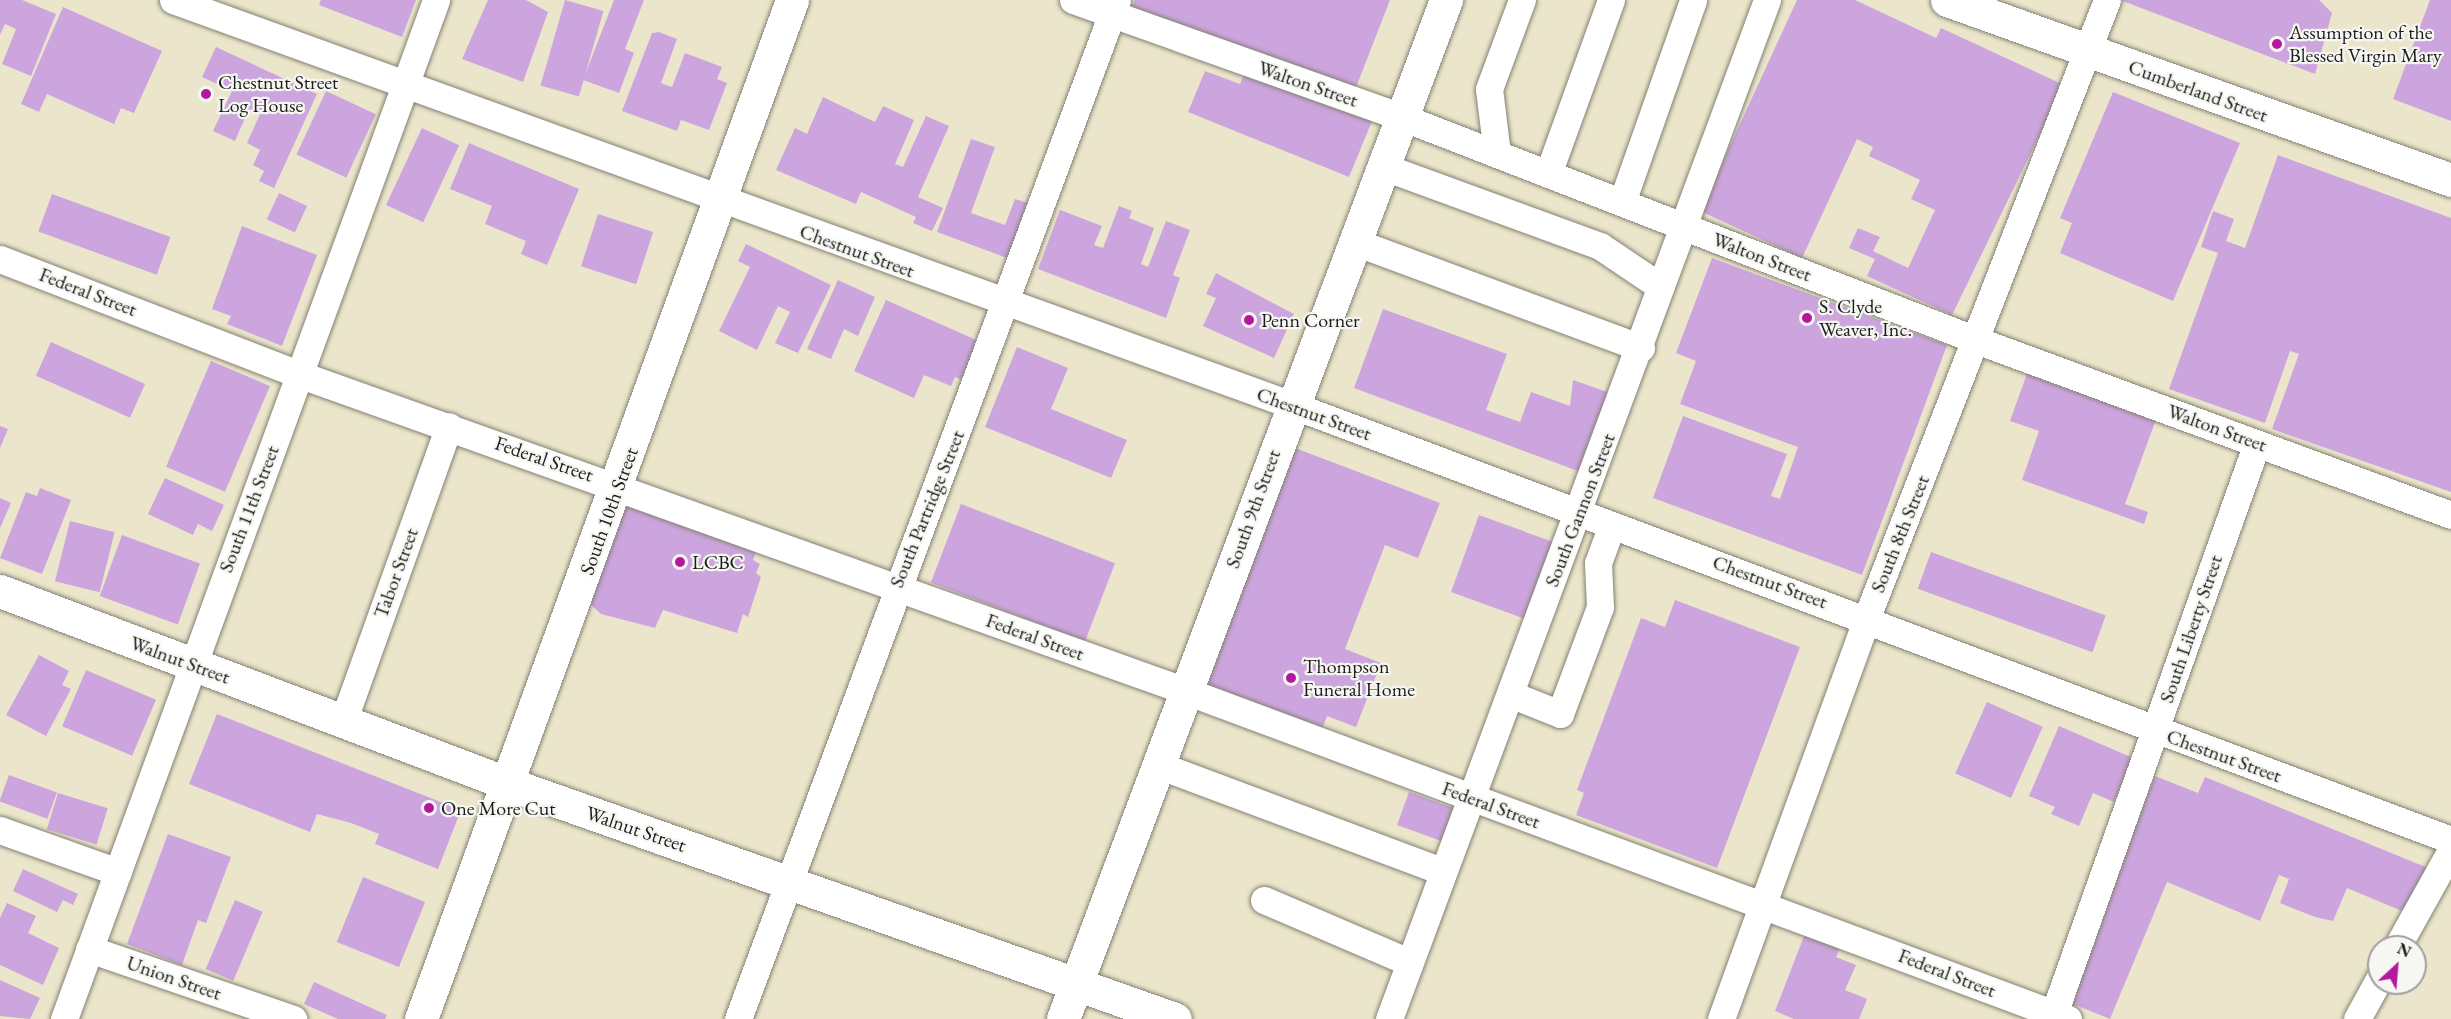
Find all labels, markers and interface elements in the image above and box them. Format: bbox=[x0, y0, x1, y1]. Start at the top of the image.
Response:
place label: Assumption of the Blessed Virgin Mary bbox=[2289, 20, 2442, 67]
marker: Assumption of the Blessed Virgin Mary bbox=[2270, 37, 2284, 51]
street label: Cumberland Street bbox=[2125, 55, 2271, 127]
street label: Walton Street bbox=[1255, 56, 1361, 112]
place label: Chestnut Street Log House bbox=[218, 70, 338, 117]
marker: Chestnut Street Log House bbox=[199, 87, 213, 101]
street label: Chestnut Street bbox=[796, 219, 918, 283]
street label: Walton Street bbox=[1709, 227, 1815, 287]
street label: Federal Street bbox=[36, 262, 140, 322]
place label: S. Clyde Weaver, Inc. bbox=[1819, 294, 1912, 341]
place label: Penn Corner bbox=[1261, 308, 1360, 332]
marker: S. Clyde Weaver, Inc. bbox=[1800, 311, 1814, 325]
marker: Penn Corner bbox=[1242, 313, 1256, 327]
street label: Chestnut Street bbox=[1253, 382, 1375, 446]
street label: Walton Street bbox=[2164, 399, 2270, 457]
street label: South Partridge Street bbox=[885, 427, 969, 591]
street label: South Gannon Street bbox=[1540, 430, 1620, 590]
street label: Federal Street bbox=[492, 431, 596, 487]
street label: South 11th Street bbox=[214, 442, 284, 576]
street label: South 10th Street bbox=[575, 444, 643, 578]
street label: South 9th Street bbox=[1220, 446, 1286, 572]
street label: South 8th Street bbox=[1866, 472, 1934, 596]
street label: Tabor Street bbox=[369, 525, 423, 621]
place label: LCBC bbox=[692, 550, 744, 574]
street label: Chestnut Street bbox=[1709, 550, 1831, 614]
street label: South Liberty Street bbox=[2154, 552, 2228, 706]
marker: LCBC bbox=[673, 555, 687, 569]
street label: Federal Street bbox=[983, 608, 1087, 666]
street label: Walnut Street bbox=[127, 631, 233, 689]
place label: Thompson Funeral Home bbox=[1303, 654, 1415, 701]
marker: Thompson Funeral Home bbox=[1284, 671, 1298, 685]
street label: Chestnut Street bbox=[2163, 724, 2285, 788]
street label: Federal Street bbox=[1439, 776, 1543, 834]
place label: One More Cut bbox=[441, 796, 556, 820]
marker: One More Cut bbox=[422, 801, 436, 815]
street label: Walnut Street bbox=[583, 801, 689, 857]
north arrow bbox=[2367, 935, 2427, 995]
text: N bbox=[2394, 938, 2415, 962]
street label: Federal Street bbox=[1895, 943, 1999, 1003]
street label: Union Street bbox=[123, 951, 225, 1005]

